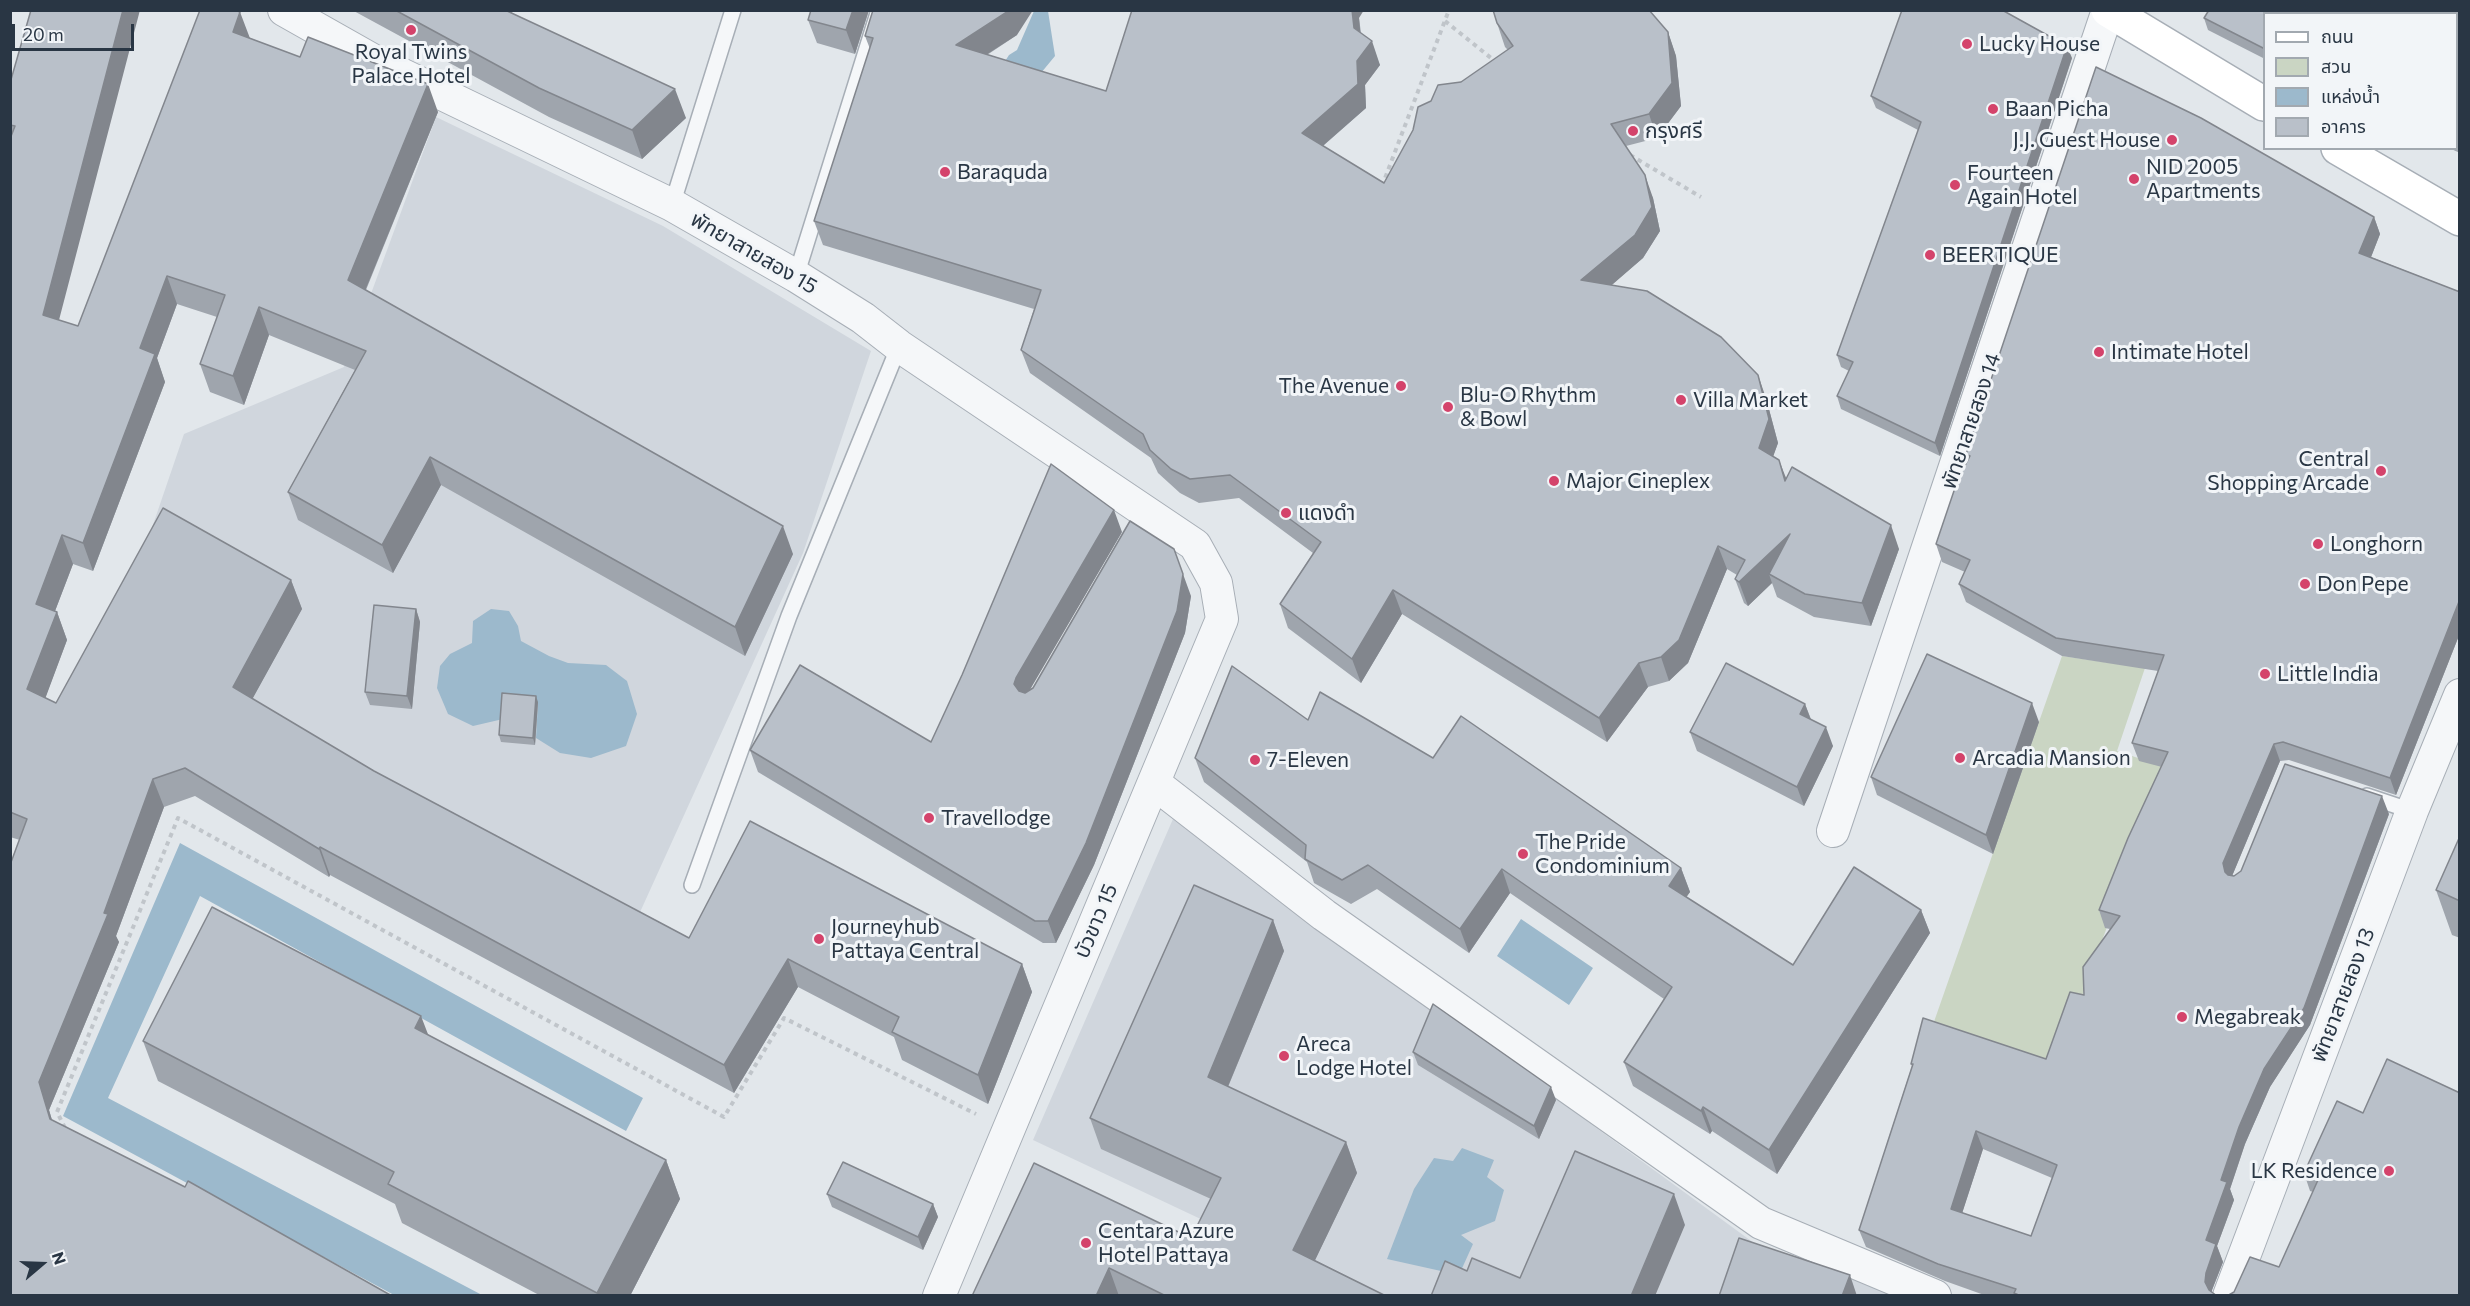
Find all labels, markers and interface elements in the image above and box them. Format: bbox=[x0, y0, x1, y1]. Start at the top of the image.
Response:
scale bar bbox=[15, 12, 136, 50]
legend bbox=[2263, 12, 2458, 150]
text: 20 m bbox=[23, 23, 64, 45]
marker: Royal Twins Palace Hotel bbox=[404, 23, 418, 37]
text: ถนน bbox=[2321, 25, 2354, 47]
place label: Lucky House bbox=[1979, 31, 2100, 57]
marker: Lucky House bbox=[1960, 37, 1974, 51]
place label: Royal Twins Palace Hotel bbox=[352, 39, 470, 89]
text: สวน bbox=[2321, 55, 2351, 77]
text: แหล่งน้ำ bbox=[2321, 85, 2380, 107]
place label: Baan Picha bbox=[2005, 96, 2109, 122]
marker: Baan Picha bbox=[1986, 102, 2000, 116]
text: อาคาร bbox=[2321, 115, 2366, 137]
place label: กรุงศรี bbox=[1645, 118, 1703, 144]
marker: กรุงศรี bbox=[1626, 124, 1640, 138]
place label: J.J. Guest House bbox=[2013, 127, 2160, 153]
marker: J.J. Guest House bbox=[2165, 133, 2179, 147]
place label: NID 2005 Apartments bbox=[2146, 154, 2260, 204]
place label: Baraquda bbox=[957, 159, 1048, 185]
place label: Fourteen Again Hotel bbox=[1967, 160, 2078, 210]
marker: Baraquda bbox=[938, 165, 952, 179]
marker: NID 2005 Apartments bbox=[2127, 172, 2141, 186]
marker: Fourteen Again Hotel bbox=[1948, 178, 1962, 192]
street label: พัทยาสายสอง 15 bbox=[686, 207, 822, 299]
place label: BEERTIQUE bbox=[1942, 242, 2058, 268]
marker: BEERTIQUE bbox=[1923, 248, 1937, 262]
place label: Intimate Hotel bbox=[2111, 339, 2249, 365]
marker: Intimate Hotel bbox=[2092, 345, 2106, 359]
street label: พัทยาสายสอง 14 bbox=[1936, 350, 2006, 492]
place label: The Avenue bbox=[1278, 373, 1389, 399]
marker: The Avenue bbox=[1394, 379, 1408, 393]
place label: Blu-O Rhythm & Bowl bbox=[1460, 382, 1596, 432]
place label: Villa Market bbox=[1693, 387, 1808, 413]
marker: Villa Market bbox=[1674, 393, 1688, 407]
marker: Blu-O Rhythm & Bowl bbox=[1441, 400, 1455, 414]
place label: Central Shopping Arcade bbox=[2207, 446, 2369, 496]
marker: Central Shopping Arcade bbox=[2374, 464, 2388, 478]
place label: Major Cineplex bbox=[1566, 468, 1710, 494]
marker: Major Cineplex bbox=[1547, 474, 1561, 488]
place label: แดงดำ bbox=[1298, 500, 1355, 526]
marker: แดงดำ bbox=[1279, 506, 1293, 520]
place label: Longhorn bbox=[2330, 531, 2423, 557]
marker: Longhorn bbox=[2311, 537, 2325, 551]
place label: Don Pepe bbox=[2317, 571, 2408, 597]
marker: Don Pepe bbox=[2298, 577, 2312, 591]
place label: Little India bbox=[2277, 661, 2378, 687]
marker: Little India bbox=[2258, 667, 2272, 681]
place label: Arcadia Mansion bbox=[1972, 745, 2131, 771]
place label: 7-Eleven bbox=[1267, 747, 1349, 773]
marker: Arcadia Mansion bbox=[1953, 751, 1967, 765]
marker: 7-Eleven bbox=[1248, 753, 1262, 767]
place label: Travellodge bbox=[941, 805, 1051, 831]
marker: Travellodge bbox=[922, 811, 936, 825]
place label: The Pride Condominium bbox=[1535, 829, 1670, 879]
marker: The Pride Condominium bbox=[1516, 847, 1530, 861]
street label: บัวขาว 15 bbox=[1069, 880, 1123, 962]
place label: Journeyhub Pattaya Central bbox=[831, 914, 979, 964]
street label: พัทยาสายสอง 13 bbox=[2306, 924, 2380, 1066]
marker: Journeyhub Pattaya Central bbox=[812, 932, 826, 946]
place label: Megabreak bbox=[2194, 1004, 2301, 1030]
marker: Megabreak bbox=[2175, 1010, 2189, 1024]
place label: Areca Lodge Hotel bbox=[1296, 1031, 1412, 1081]
marker: Areca Lodge Hotel bbox=[1277, 1049, 1291, 1063]
place label: LK Residence bbox=[2251, 1158, 2377, 1184]
marker: LK Residence bbox=[2382, 1164, 2396, 1178]
place label: Centara Azure Hotel Pattaya bbox=[1098, 1218, 1234, 1268]
north arrow bbox=[12, 1234, 72, 1294]
marker: Centara Azure Hotel Pattaya bbox=[1079, 1236, 1093, 1250]
text: N bbox=[49, 1249, 70, 1267]

